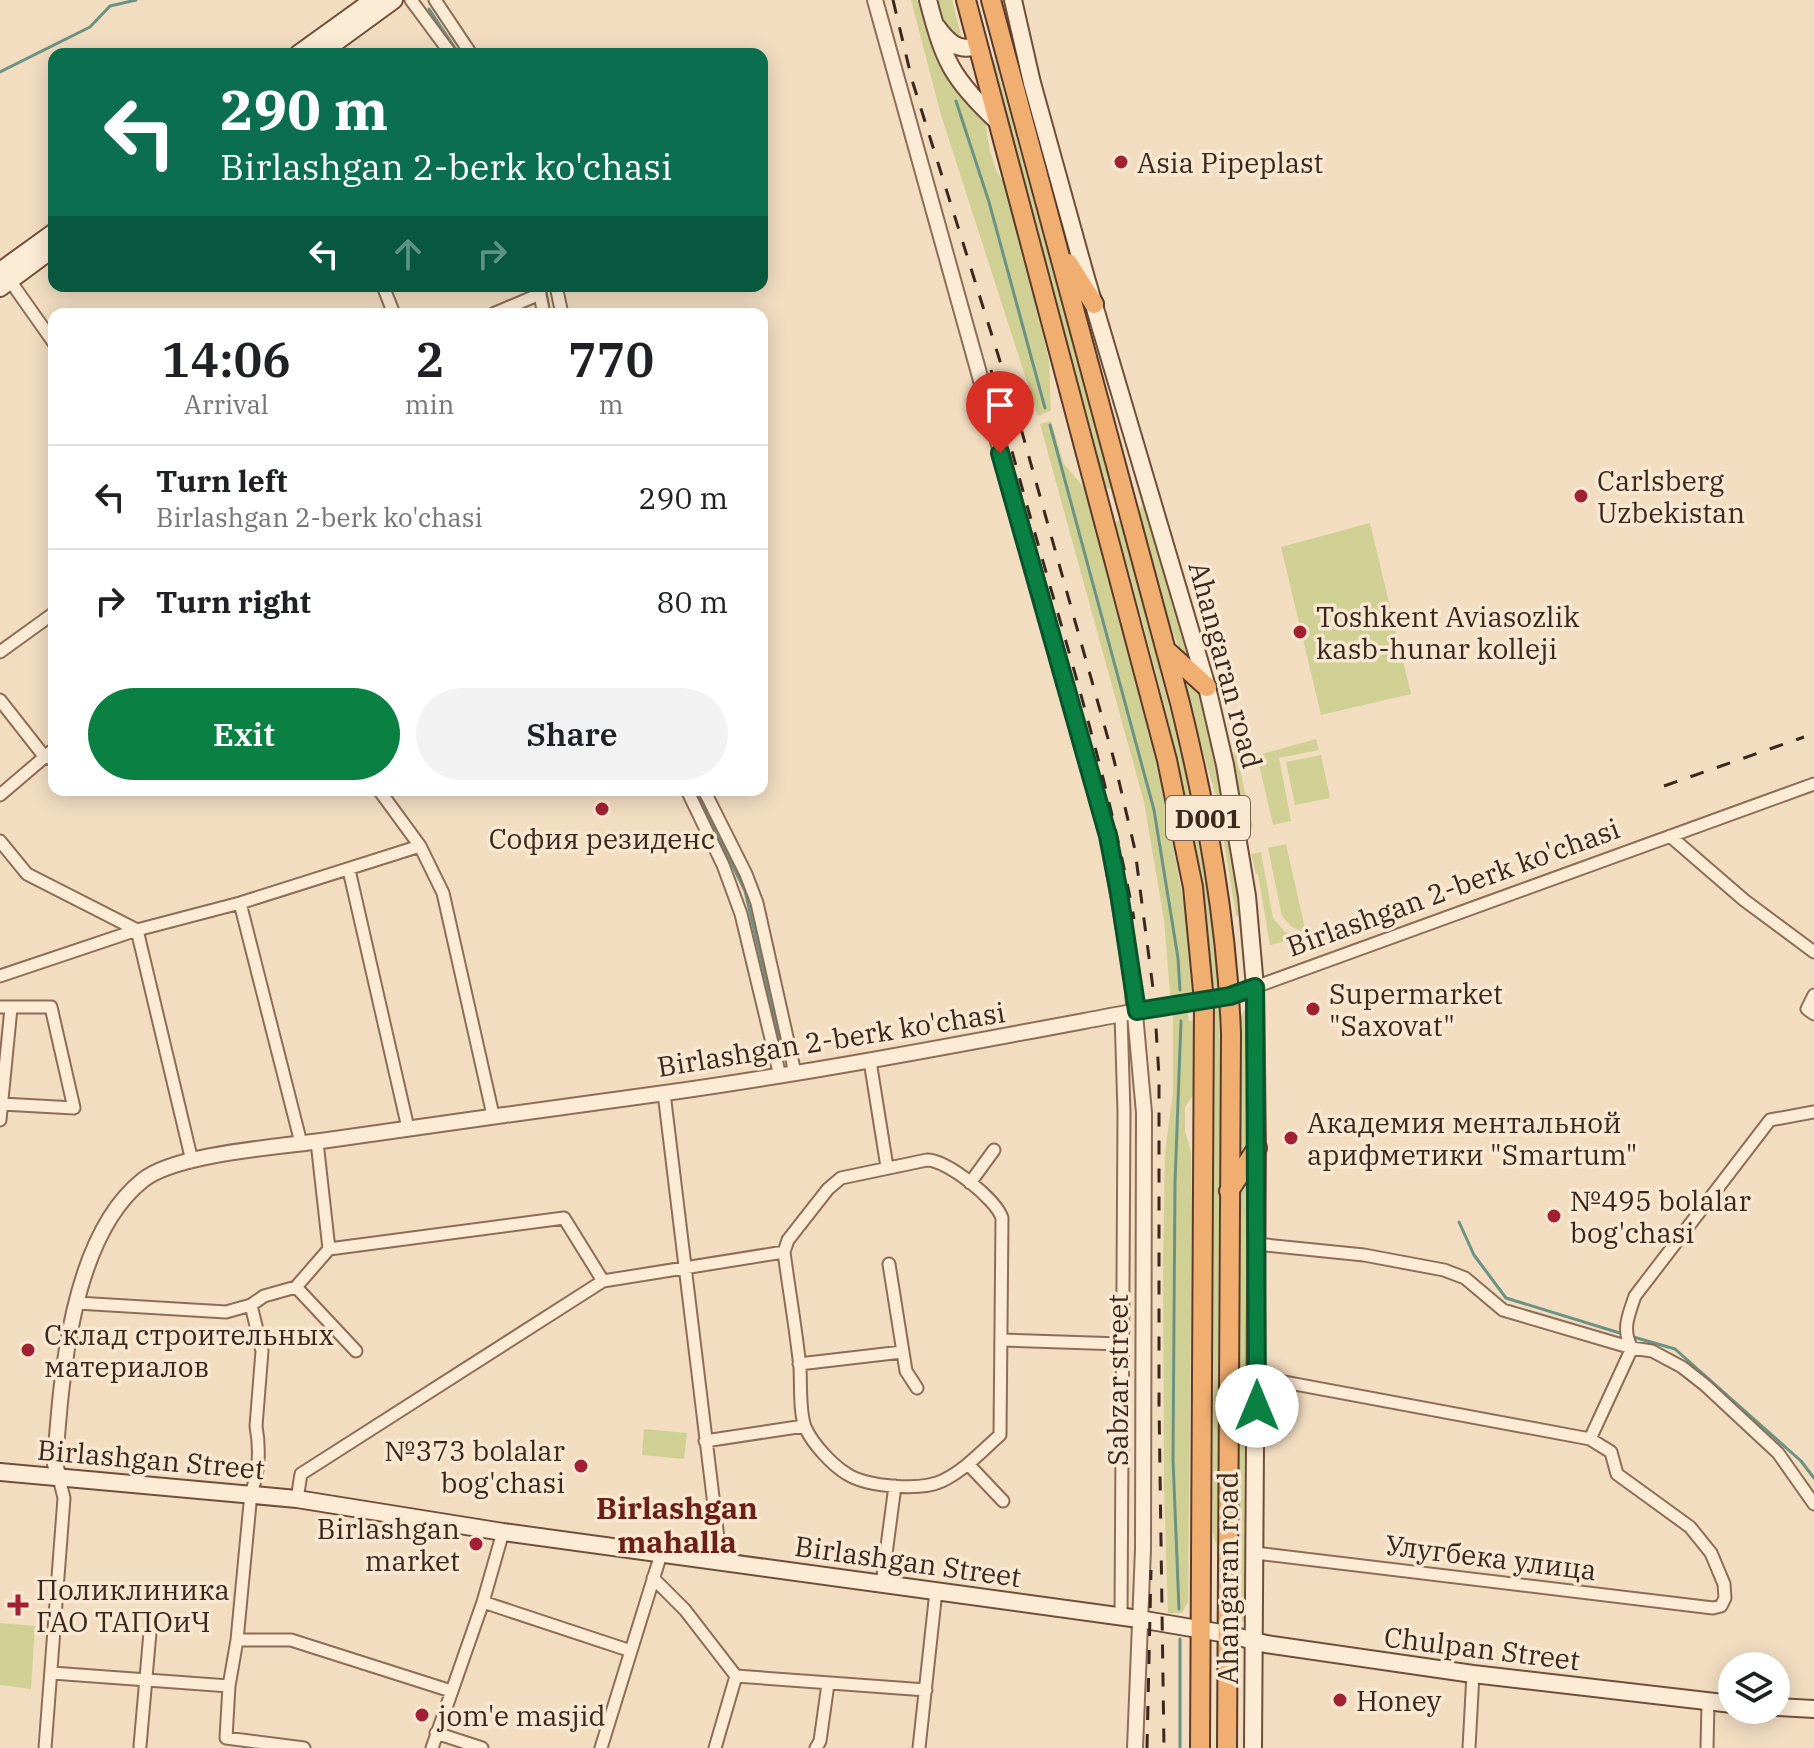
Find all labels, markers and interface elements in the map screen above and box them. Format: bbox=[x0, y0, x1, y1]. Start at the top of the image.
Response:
text: 290 m bbox=[220, 73, 388, 145]
icon: left bbox=[88, 80, 192, 184]
text: Birlashgan 2-berk ko'chasi bbox=[220, 143, 672, 190]
place label: Asia Pipeplast bbox=[1137, 144, 1324, 181]
marker: Asia Pipeplast bbox=[1112, 153, 1130, 171]
icon: left bbox=[302, 232, 346, 276]
icon: ahead bbox=[386, 232, 430, 276]
icon: right bbox=[470, 232, 514, 276]
text: 14:06 bbox=[162, 328, 291, 390]
text: 2 bbox=[415, 328, 444, 390]
text: 770 bbox=[568, 328, 654, 390]
pin bbox=[966, 371, 1034, 453]
icon: arrive bbox=[978, 383, 1022, 427]
text: Arrival bbox=[184, 387, 269, 421]
text: min bbox=[405, 387, 454, 421]
text: m bbox=[599, 387, 624, 421]
text: Turn left bbox=[156, 461, 288, 500]
place label: Carlsberg Uzbekistan bbox=[1597, 462, 1745, 531]
icon: left bbox=[88, 475, 132, 519]
text: 290 m bbox=[638, 478, 728, 517]
marker: Carlsberg Uzbekistan bbox=[1572, 487, 1590, 505]
text: Birlashgan 2-berk ko'chasi bbox=[156, 500, 483, 534]
street label: Ahangaran road bbox=[1181, 557, 1271, 773]
icon: right bbox=[88, 579, 132, 623]
text: Turn right bbox=[156, 582, 311, 621]
text: 80 m bbox=[656, 582, 728, 621]
place label: Toshkent Aviasozlik kasb-hunar kolleji bbox=[1316, 598, 1580, 667]
marker: Toshkent Aviasozlik kasb-hunar kolleji bbox=[1291, 623, 1309, 641]
button: Exit bbox=[88, 688, 400, 780]
button: Share bbox=[416, 688, 728, 780]
road number: D001 bbox=[1166, 796, 1250, 840]
marker: София резиденс bbox=[593, 800, 611, 818]
street label: Birlashgan 2-berk ko'chasi bbox=[1281, 809, 1625, 965]
place label: София резиденс bbox=[489, 820, 715, 857]
place label: Supermarket "Saxovat" bbox=[1329, 975, 1503, 1044]
street label: Birlashgan 2-berk ko'chasi bbox=[654, 993, 1008, 1085]
marker: Supermarket "Saxovat" bbox=[1304, 1000, 1322, 1018]
place label: Академия ментальной арифметики "Smartum" bbox=[1307, 1104, 1637, 1173]
marker: Академия ментальной арифметики "Smartum" bbox=[1282, 1129, 1300, 1147]
place label: №495 bolalar bog'chasi bbox=[1570, 1182, 1751, 1251]
marker: №495 bolalar bog'chasi bbox=[1545, 1207, 1563, 1225]
street label: Sabzar street bbox=[1099, 1294, 1136, 1466]
place label: Склад строительных материалов bbox=[44, 1316, 334, 1385]
marker: Склад строительных материалов bbox=[19, 1341, 37, 1359]
position arrow bbox=[1215, 1364, 1299, 1448]
street label: Birlashgan Street bbox=[36, 1431, 266, 1487]
place label: №373 bolalar bog'chasi bbox=[384, 1432, 566, 1501]
marker: №373 bolalar bog'chasi bbox=[572, 1457, 590, 1475]
street label: Ahangaran road bbox=[1209, 1472, 1246, 1684]
district label: Birlashgan mahalla bbox=[596, 1488, 758, 1561]
place label: Birlashgan market bbox=[317, 1510, 460, 1579]
street label: Улугбека улица bbox=[1383, 1526, 1599, 1588]
street label: Birlashgan Street bbox=[792, 1527, 1024, 1595]
marker: Birlashgan market bbox=[467, 1535, 485, 1553]
place label: Поликлиника ГАО ТАПОиЧ bbox=[36, 1571, 230, 1640]
marker: Поликлиника ГАО ТАПОиЧ bbox=[7, 1594, 29, 1616]
street label: Chulpan Street bbox=[1382, 1618, 1582, 1678]
map controls bbox=[1718, 1652, 1790, 1724]
button: layers bbox=[1718, 1652, 1790, 1724]
place label: Honey bbox=[1356, 1682, 1442, 1719]
marker: Honey bbox=[1331, 1691, 1349, 1709]
place label: jom'e masjid bbox=[436, 1697, 606, 1734]
marker: jom'e masjid bbox=[413, 1706, 431, 1724]

